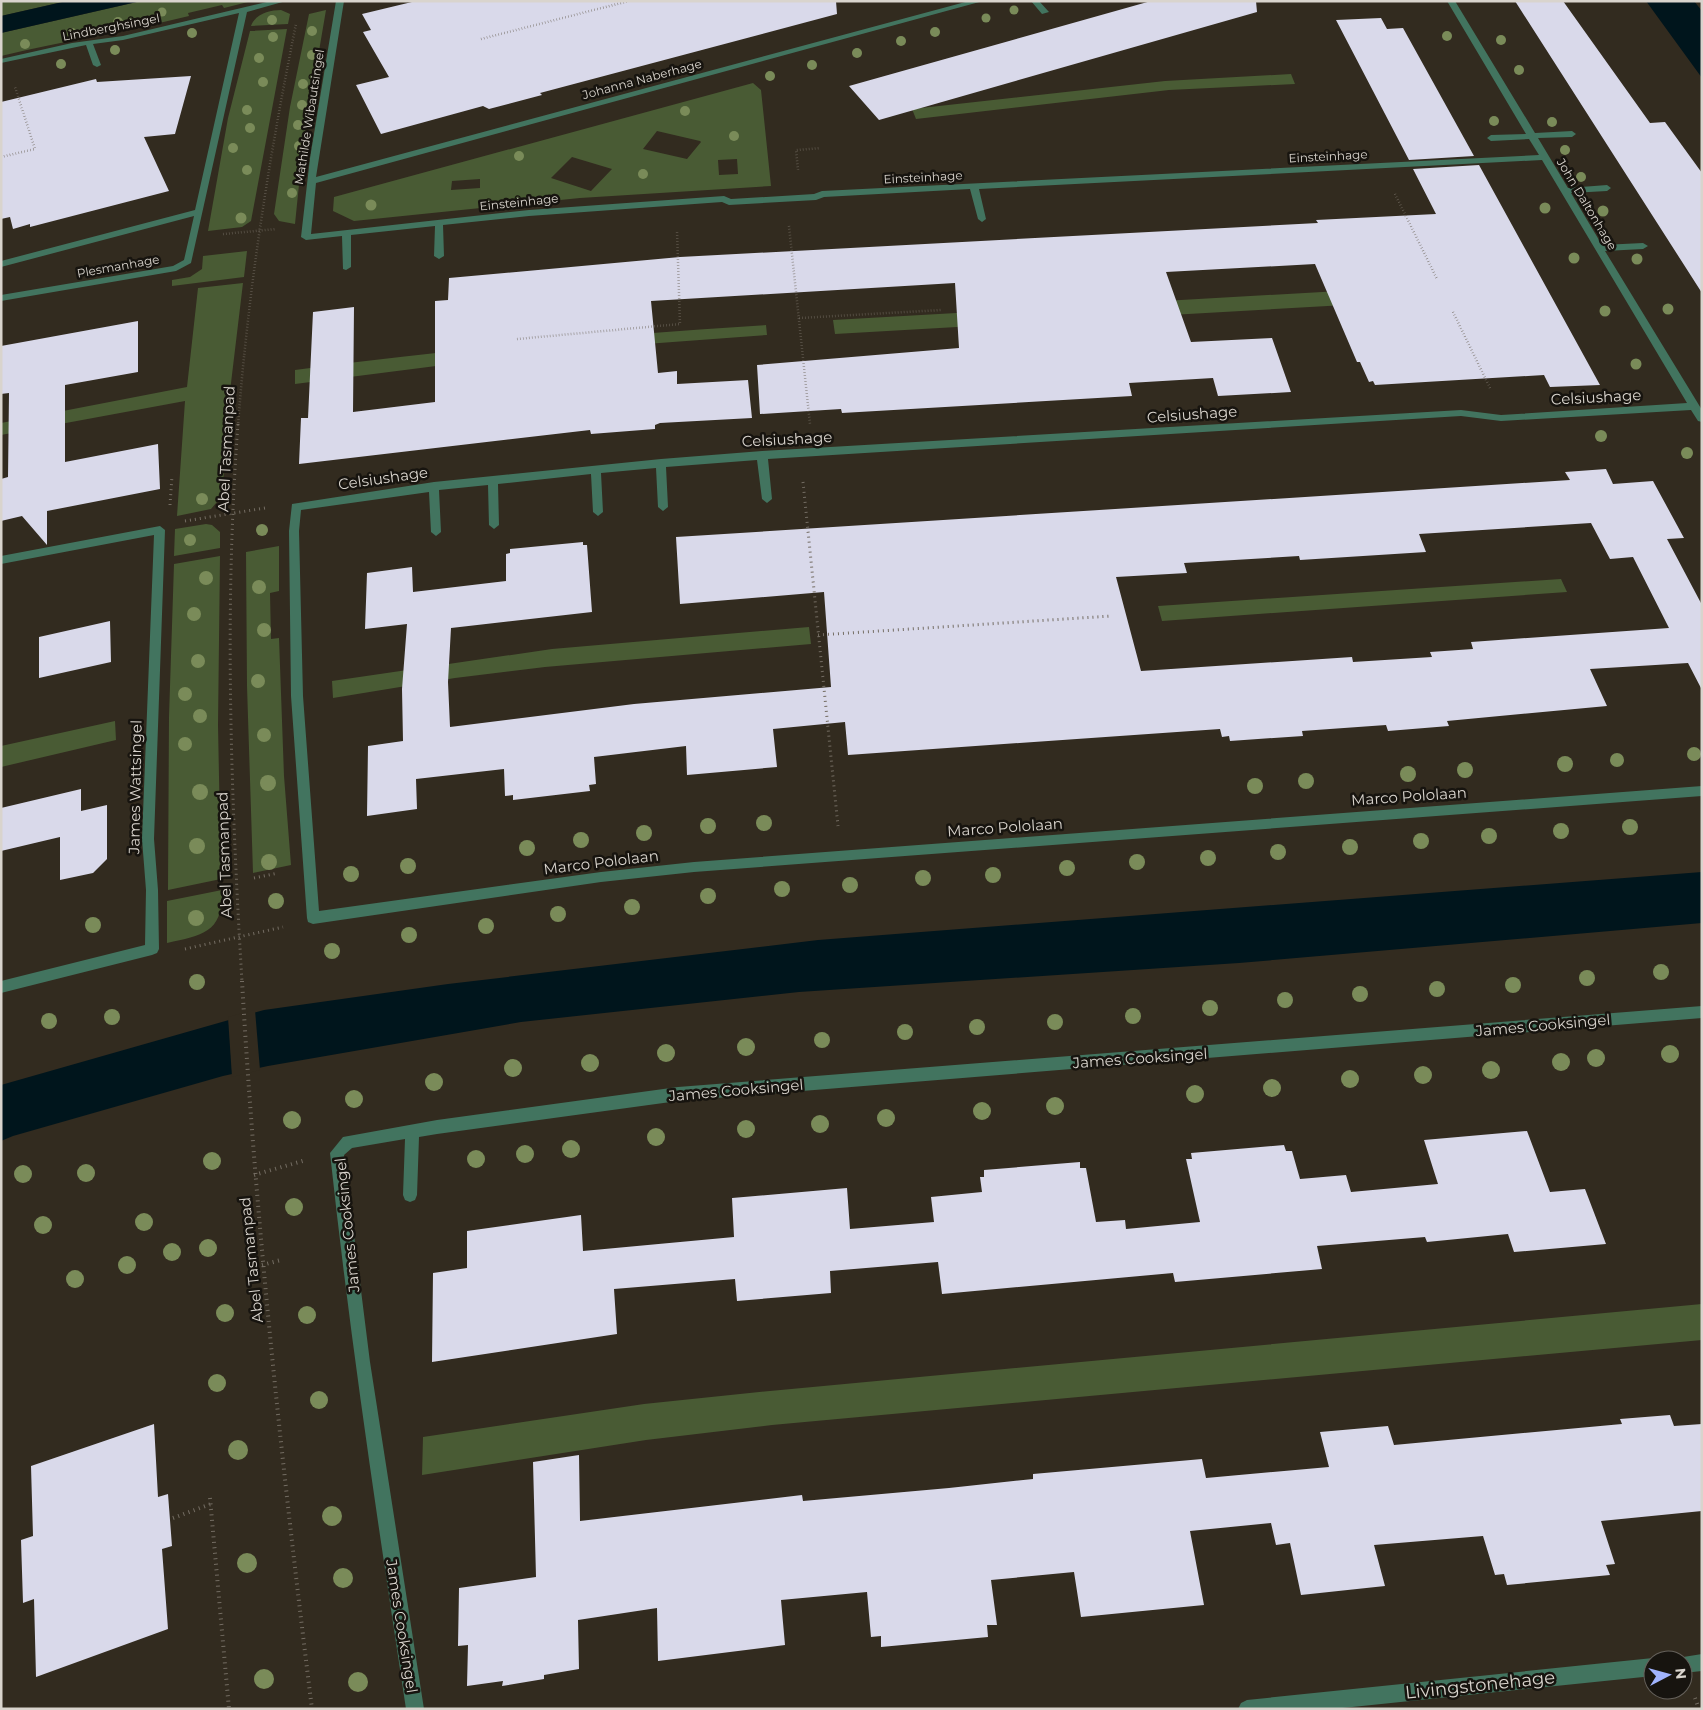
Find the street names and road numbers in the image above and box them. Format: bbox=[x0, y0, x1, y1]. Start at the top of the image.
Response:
street label: Lindberghsingel bbox=[61, 10, 161, 44]
street label: Mathilde Wibautsingel bbox=[291, 48, 327, 186]
street label: Johanna Naberhage bbox=[580, 56, 703, 102]
street label: Einsteinhage bbox=[1288, 146, 1368, 166]
street label: John Daltonhage bbox=[1553, 155, 1620, 252]
street label: Einsteinhage bbox=[883, 167, 963, 187]
street label: Einsteinhage bbox=[479, 190, 559, 214]
street label: Plesmanhage bbox=[76, 251, 160, 281]
street label: Abel Tasmanpad bbox=[213, 385, 239, 513]
street label: Celsiushage bbox=[1550, 385, 1642, 409]
street label: Celsiushage bbox=[1146, 401, 1238, 427]
street label: Celsiushage bbox=[741, 427, 833, 451]
street label: Celsiushage bbox=[337, 462, 429, 494]
street label: James Wattsingel bbox=[124, 720, 146, 855]
street label: Marco Pololaan bbox=[1351, 782, 1467, 810]
street label: Abel Tasmanpad bbox=[212, 792, 236, 918]
street label: Marco Pololaan bbox=[947, 813, 1063, 841]
street label: Marco Pololaan bbox=[542, 846, 660, 878]
street label: James Cooksingel bbox=[1474, 1010, 1611, 1040]
street label: James Cooksingel bbox=[1071, 1044, 1208, 1072]
street label: James Cooksingel bbox=[667, 1075, 804, 1105]
street label: James Cooksingel bbox=[330, 1157, 364, 1294]
street label: Abel Tasmanpad bbox=[235, 1196, 267, 1324]
street label: James Cooksingel bbox=[382, 1557, 422, 1694]
street label: Livingstonehage bbox=[1404, 1666, 1556, 1704]

